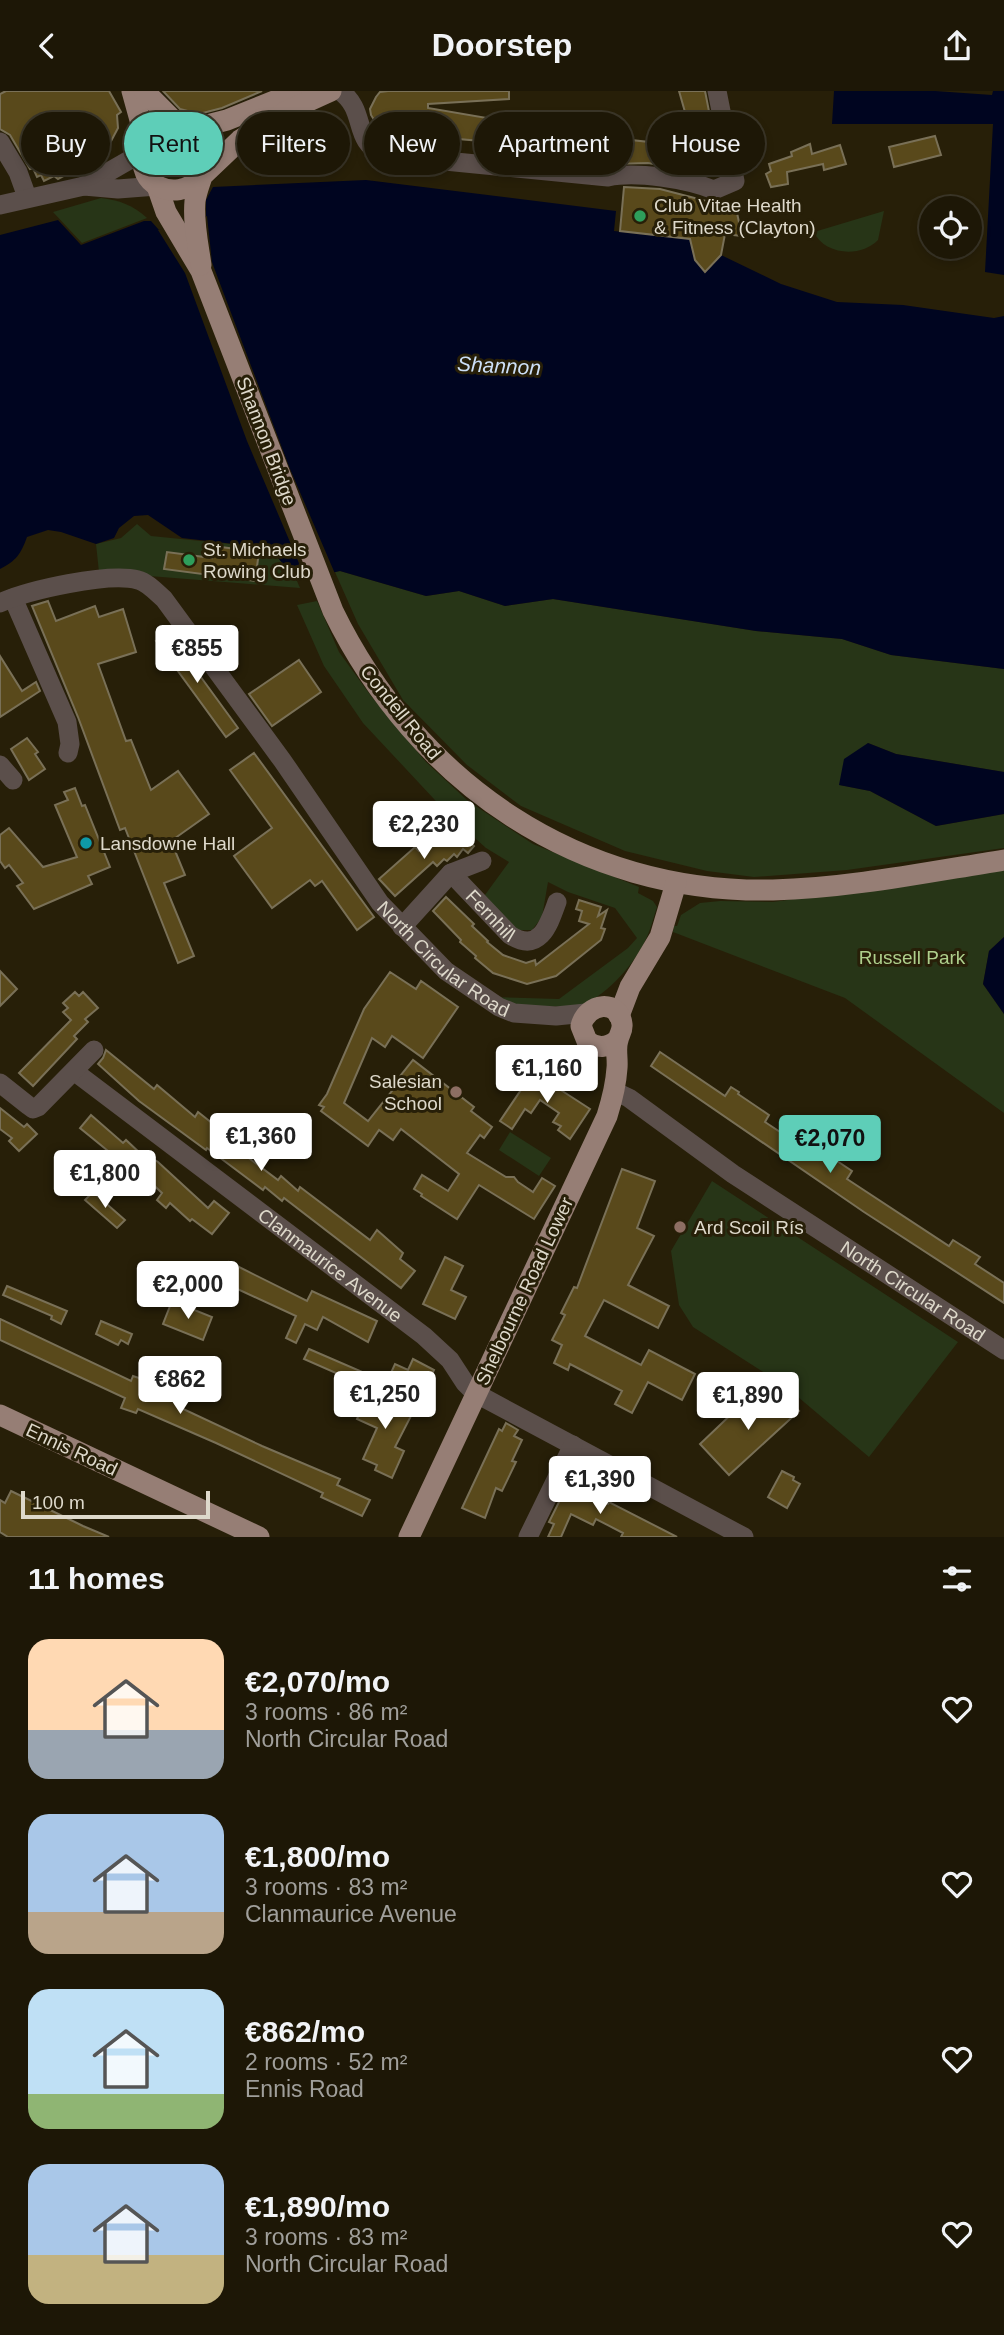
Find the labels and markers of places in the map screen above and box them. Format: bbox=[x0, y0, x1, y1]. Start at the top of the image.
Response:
place label: Club Vitae Health & Fitness (Clayton) bbox=[654, 195, 816, 238]
marker: Club Vitae Health & Fitness (Clayton) bbox=[632, 208, 648, 224]
place label: St. Michaels Rowing Club bbox=[203, 539, 311, 582]
marker: St. Michaels Rowing Club bbox=[181, 552, 197, 568]
pin: €855 bbox=[156, 625, 238, 685]
pin: €2,230 bbox=[367, 801, 481, 861]
place label: Lansdowne Hall bbox=[100, 833, 235, 854]
marker: Lansdowne Hall bbox=[78, 835, 94, 851]
pin: €1,160 bbox=[490, 1045, 604, 1105]
place label: Salesian School bbox=[369, 1071, 442, 1114]
marker: Salesian School bbox=[448, 1084, 464, 1100]
pin: €1,360 bbox=[204, 1114, 318, 1173]
pin: €2,070 bbox=[773, 1115, 887, 1175]
pin: €1,800 bbox=[48, 1151, 162, 1210]
place label: Ard Scoil Rís bbox=[694, 1217, 804, 1238]
marker: Ard Scoil Rís bbox=[672, 1219, 688, 1235]
pin: €2,000 bbox=[131, 1261, 245, 1321]
pin: €862 bbox=[139, 1357, 221, 1416]
pin: €1,250 bbox=[328, 1371, 442, 1431]
pin: €1,890 bbox=[691, 1373, 805, 1432]
pin: €1,390 bbox=[543, 1457, 657, 1516]

